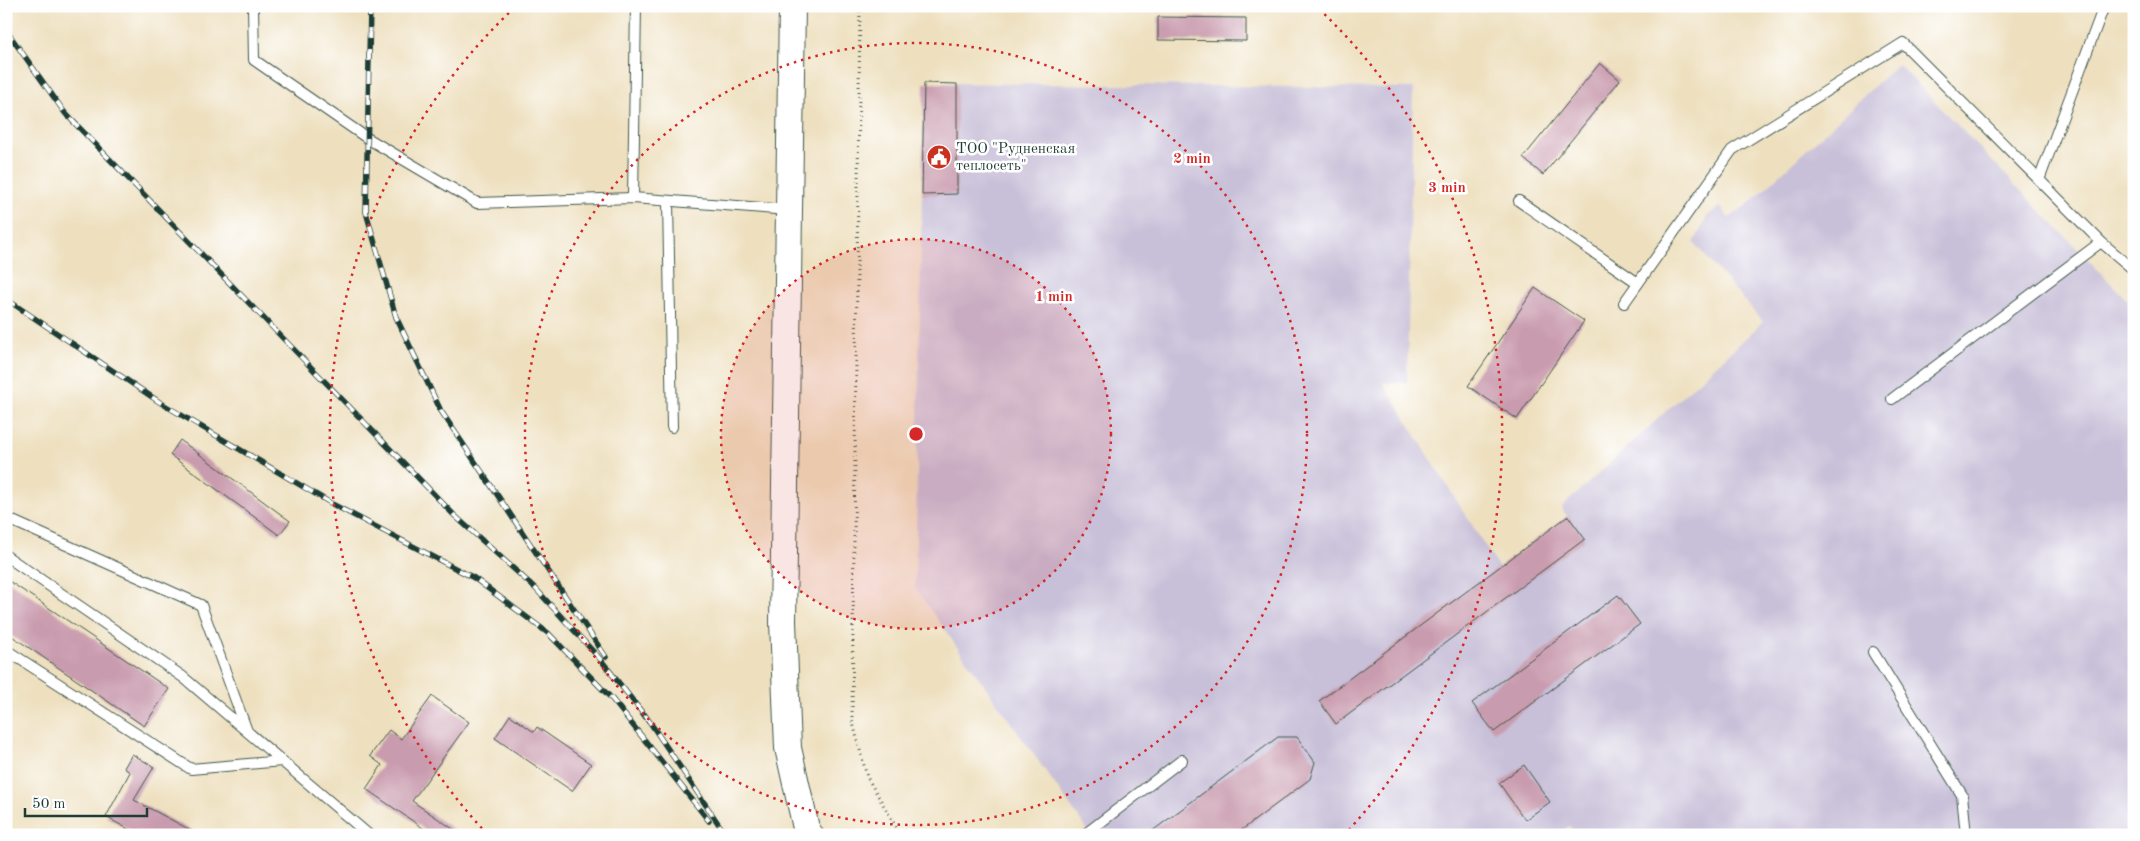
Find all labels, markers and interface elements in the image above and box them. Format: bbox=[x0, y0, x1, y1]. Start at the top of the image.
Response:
place label: ТОО "Рудненская теплосеть" bbox=[956, 142, 1075, 174]
public building icon: ТОО "Рудненская теплосеть" bbox=[926, 144, 952, 170]
text: 2 min bbox=[1173, 152, 1211, 167]
text: 3 min bbox=[1428, 181, 1466, 196]
text: 1 min bbox=[1035, 290, 1073, 305]
centre of rings bbox=[907, 425, 925, 443]
scale bar bbox=[25, 786, 148, 818]
text: 50 m bbox=[32, 797, 66, 812]

